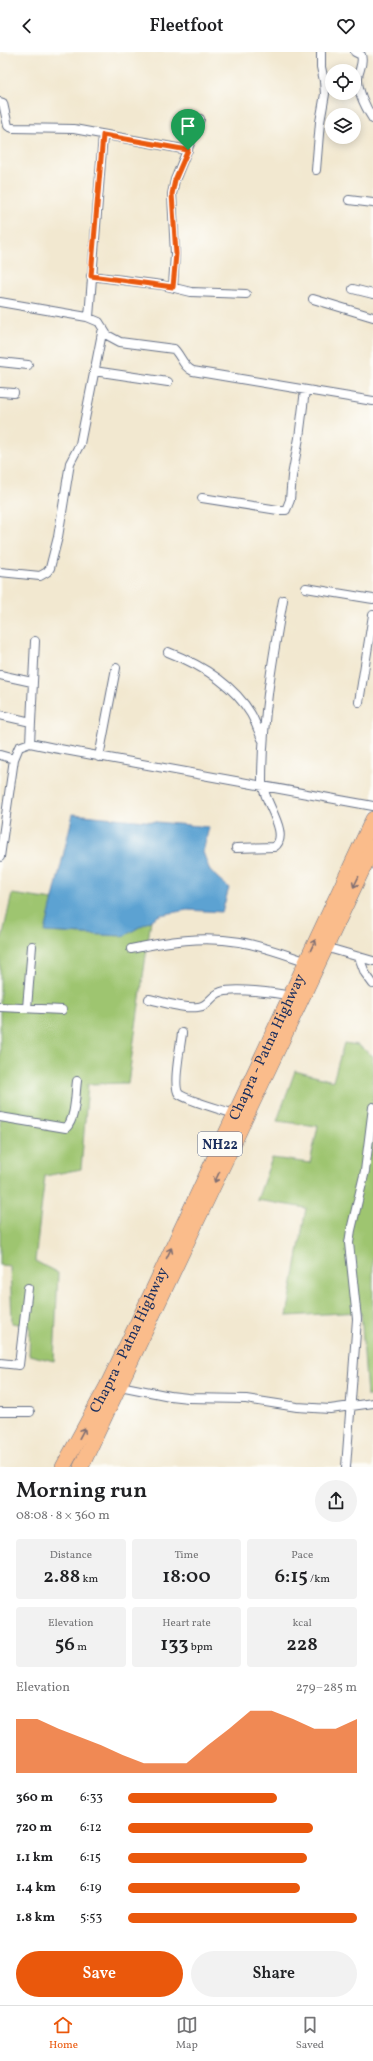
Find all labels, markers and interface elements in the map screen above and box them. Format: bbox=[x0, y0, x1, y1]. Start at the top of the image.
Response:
text: Fleetfoot bbox=[149, 14, 224, 39]
icon: back bbox=[16, 15, 38, 37]
icon: heart bbox=[335, 15, 357, 37]
map controls bbox=[325, 64, 361, 144]
button: locate bbox=[325, 64, 361, 100]
button: layers bbox=[325, 108, 361, 144]
pin bbox=[171, 109, 205, 150]
icon: arrive bbox=[177, 115, 199, 137]
one-way arrow bbox=[352, 876, 359, 888]
one-way arrow bbox=[310, 939, 317, 951]
street label: Chapra - Patna Highway bbox=[225, 971, 311, 1124]
road number: NH22 bbox=[198, 1132, 242, 1156]
one-way arrow bbox=[213, 1171, 220, 1183]
one-way arrow bbox=[166, 1247, 174, 1259]
street label: Chapra - Patna Highway bbox=[85, 1264, 174, 1417]
one-way arrow bbox=[78, 1427, 86, 1439]
text: Morning run bbox=[16, 1476, 147, 1507]
button: share bbox=[315, 1480, 357, 1522]
text: 08:08 · 8 × 360 m bbox=[16, 1507, 110, 1525]
text: Distance bbox=[50, 1548, 92, 1563]
text: Time bbox=[174, 1548, 199, 1563]
text: Pace bbox=[291, 1548, 313, 1563]
text: 2.88 bbox=[43, 1563, 80, 1591]
text: 18:00 bbox=[162, 1563, 211, 1591]
text: 6:15 bbox=[274, 1563, 308, 1591]
text: km bbox=[80, 1572, 98, 1587]
text: /km bbox=[308, 1572, 330, 1587]
text: Elevation bbox=[48, 1616, 94, 1631]
text: Heart rate bbox=[162, 1616, 211, 1631]
text: kcal bbox=[292, 1616, 312, 1631]
text: 56 bbox=[55, 1631, 75, 1659]
text: 133 bbox=[160, 1631, 188, 1659]
text: 228 bbox=[286, 1631, 318, 1659]
text: m bbox=[75, 1640, 87, 1655]
text: bpm bbox=[188, 1640, 213, 1655]
text: Elevation bbox=[16, 1679, 70, 1697]
text: 279–285 m bbox=[296, 1679, 357, 1697]
text: 360 m bbox=[16, 1789, 53, 1807]
text: 6:33 bbox=[80, 1789, 103, 1807]
text: 720 m bbox=[16, 1819, 52, 1837]
text: 6:12 bbox=[80, 1819, 102, 1837]
text: 1.1 km bbox=[16, 1849, 53, 1867]
text: 6:15 bbox=[80, 1849, 101, 1867]
text: 1.4 km bbox=[16, 1879, 56, 1897]
text: 6:19 bbox=[80, 1879, 101, 1897]
text: 1.8 km bbox=[16, 1909, 55, 1927]
text: 5:53 bbox=[80, 1909, 102, 1927]
button: Save bbox=[16, 1951, 183, 1997]
button: Share bbox=[191, 1951, 357, 1997]
tab: Home bbox=[49, 2014, 78, 2053]
tab: Map bbox=[176, 2014, 198, 2053]
tab: Saved bbox=[296, 2014, 324, 2053]

